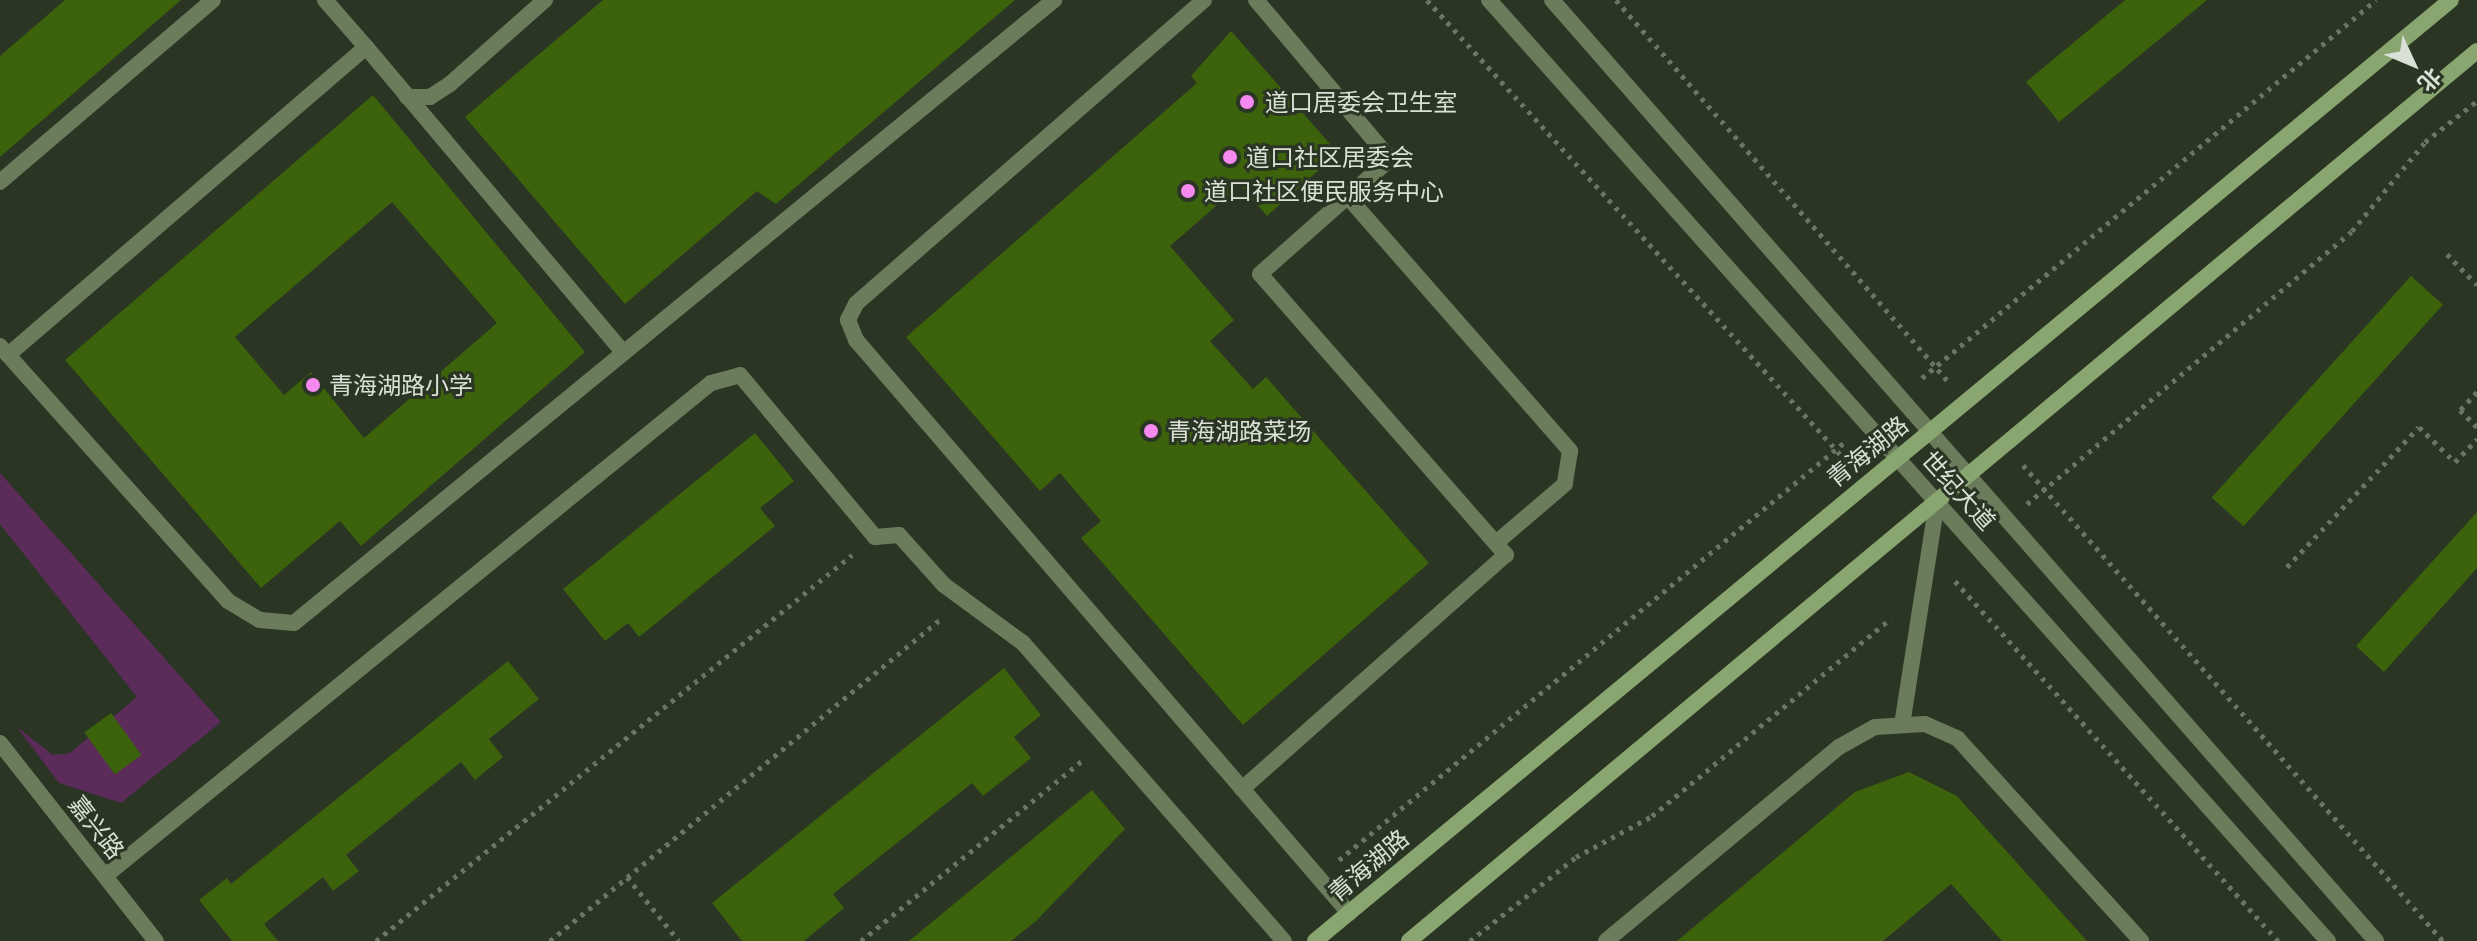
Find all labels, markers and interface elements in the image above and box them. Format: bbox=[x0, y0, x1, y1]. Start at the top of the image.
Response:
north arrow bbox=[2373, 24, 2453, 104]
text: 北 bbox=[2413, 64, 2447, 98]
place label: 道口居委会卫生室 bbox=[1265, 88, 1457, 116]
marker: 道口居委会卫生室 bbox=[1236, 91, 1258, 113]
place label: 道口社区居委会 bbox=[1246, 143, 1414, 171]
marker: 道口社区居委会 bbox=[1221, 148, 1239, 166]
place label: 道口社区便民服务中心 bbox=[1204, 177, 1444, 205]
marker: 道口社区便民服务中心 bbox=[1179, 182, 1197, 200]
place label: 青海湖路小学 bbox=[329, 371, 473, 399]
marker: 青海湖路小学 bbox=[304, 376, 322, 394]
street label: 青海湖路 bbox=[1821, 410, 1913, 492]
place label: 青海湖路菜场 bbox=[1167, 417, 1311, 445]
marker: 青海湖路菜场 bbox=[1142, 422, 1160, 440]
street label: 世纪大道 bbox=[1916, 445, 2002, 535]
street label: 嘉兴路 bbox=[63, 790, 131, 864]
street label: 青海湖路 bbox=[1322, 823, 1414, 907]

